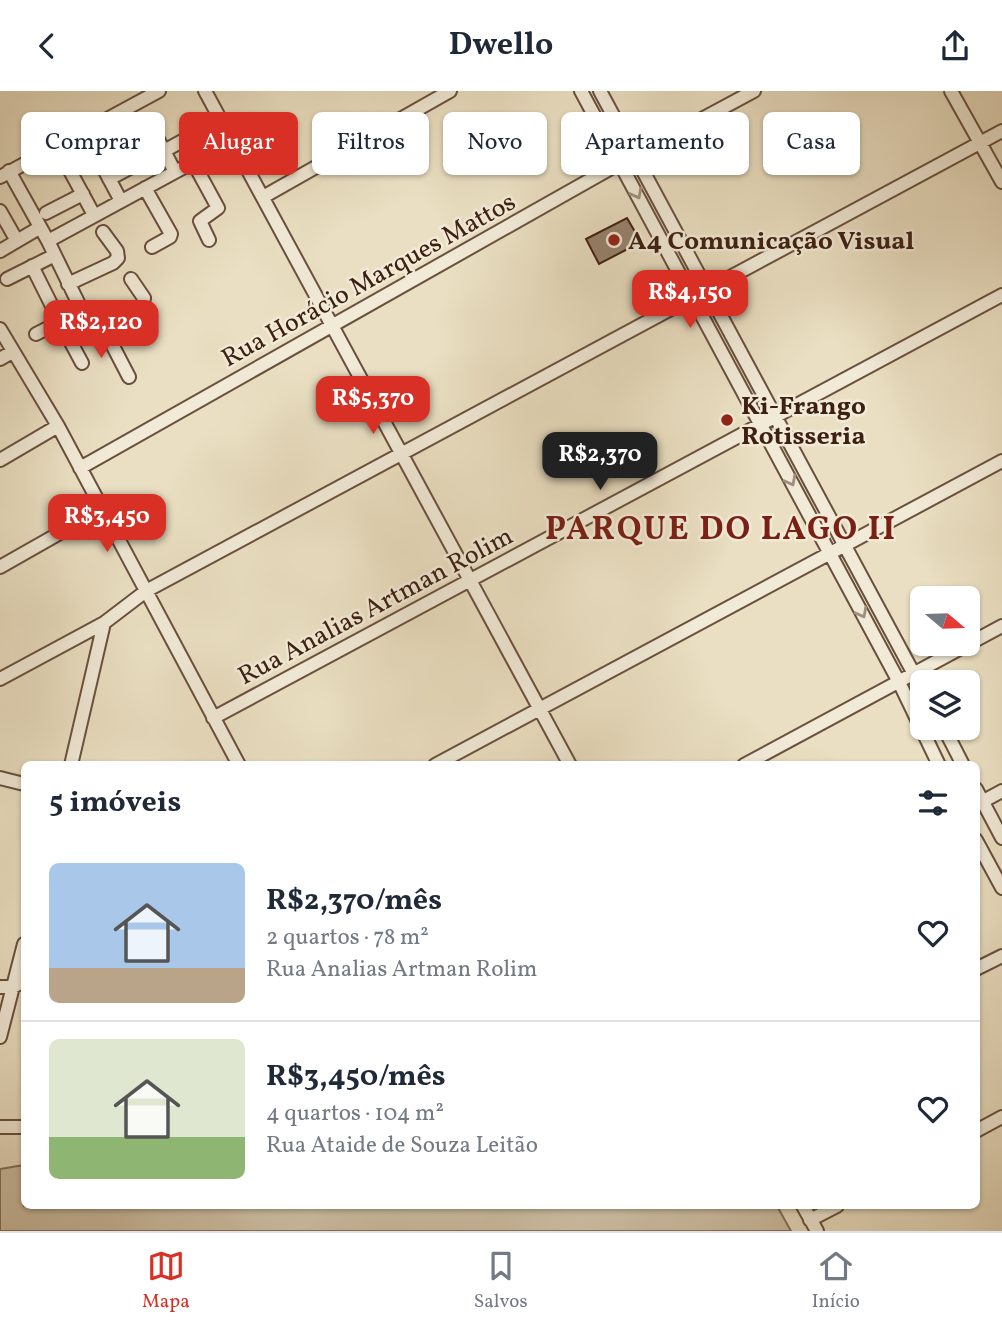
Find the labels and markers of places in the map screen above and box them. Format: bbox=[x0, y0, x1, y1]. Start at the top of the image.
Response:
place label: A4 Comunicação Visual bbox=[628, 224, 915, 260]
marker: A4 Comunicação Visual bbox=[606, 232, 622, 248]
pin: R$4,150 bbox=[625, 271, 755, 330]
pin: R$2,120 bbox=[36, 301, 166, 360]
pin: R$5,370 bbox=[308, 377, 438, 436]
place label: Ki-Frango Rotisseria bbox=[741, 389, 866, 455]
marker: Ki-Frango Rotisseria bbox=[719, 412, 735, 428]
pin: R$2,370 bbox=[535, 433, 665, 492]
pin: R$3,450 bbox=[42, 495, 172, 554]

